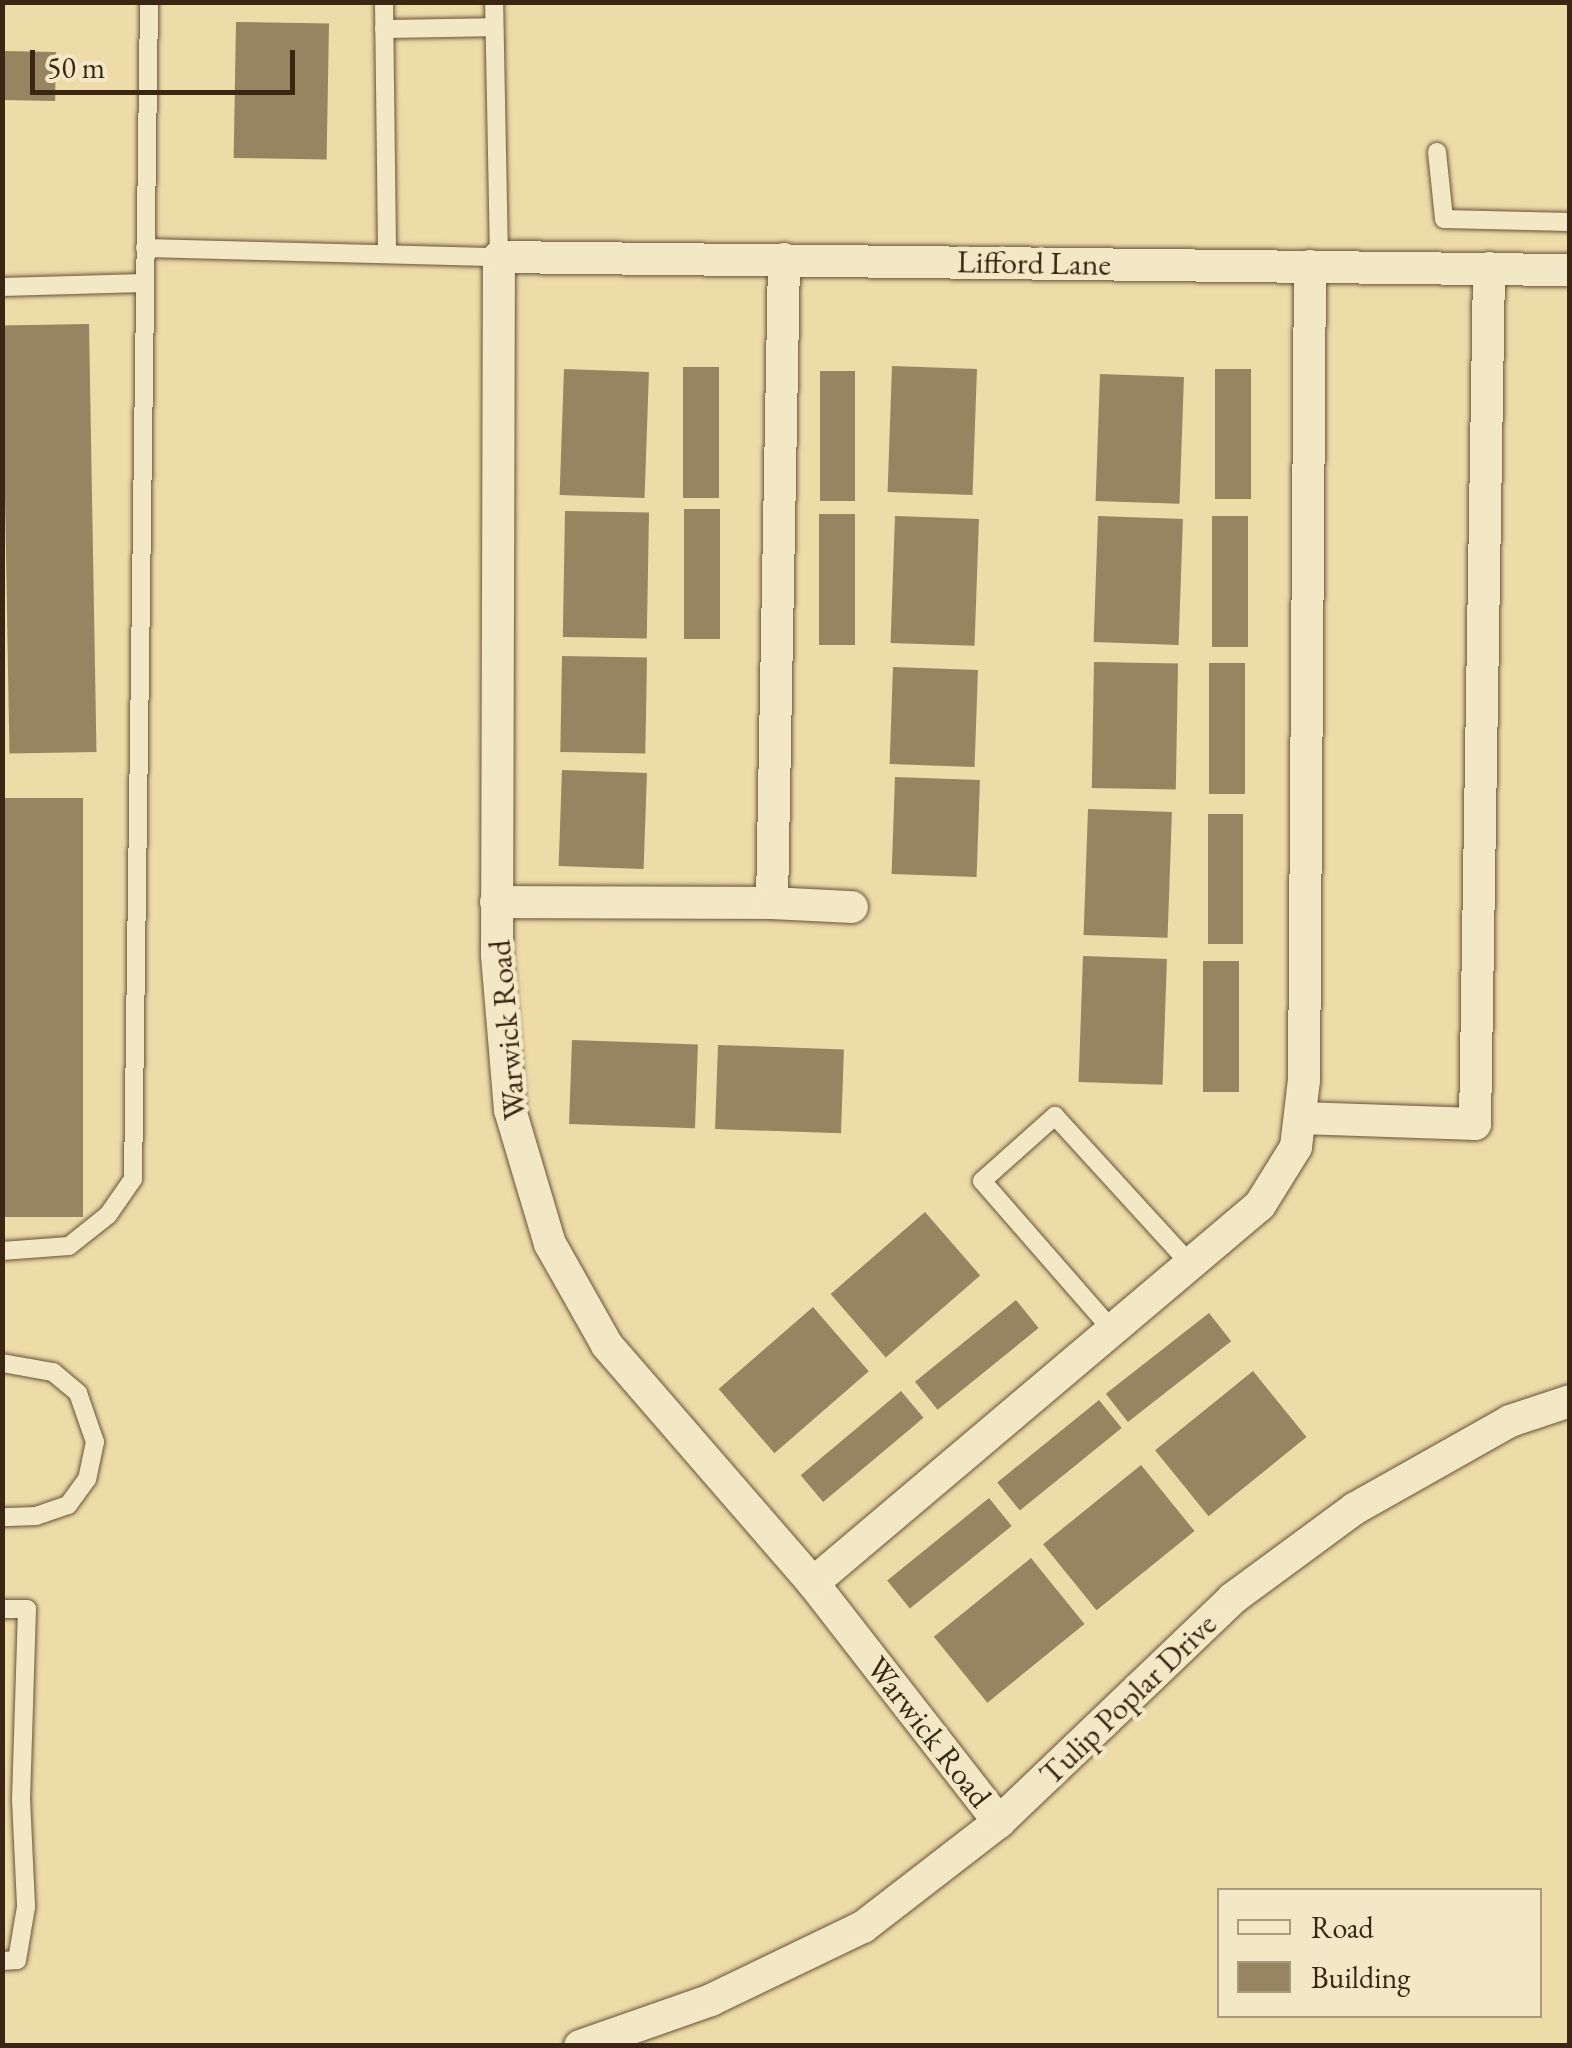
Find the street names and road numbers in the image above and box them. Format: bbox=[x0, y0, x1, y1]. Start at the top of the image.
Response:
street label: Lifford Lane bbox=[957, 242, 1111, 284]
street label: Warwick Road bbox=[480, 938, 534, 1122]
street label: Tulip Poplar Drive bbox=[1032, 1605, 1224, 1793]
street label: Warwick Road bbox=[858, 1649, 1000, 1815]

